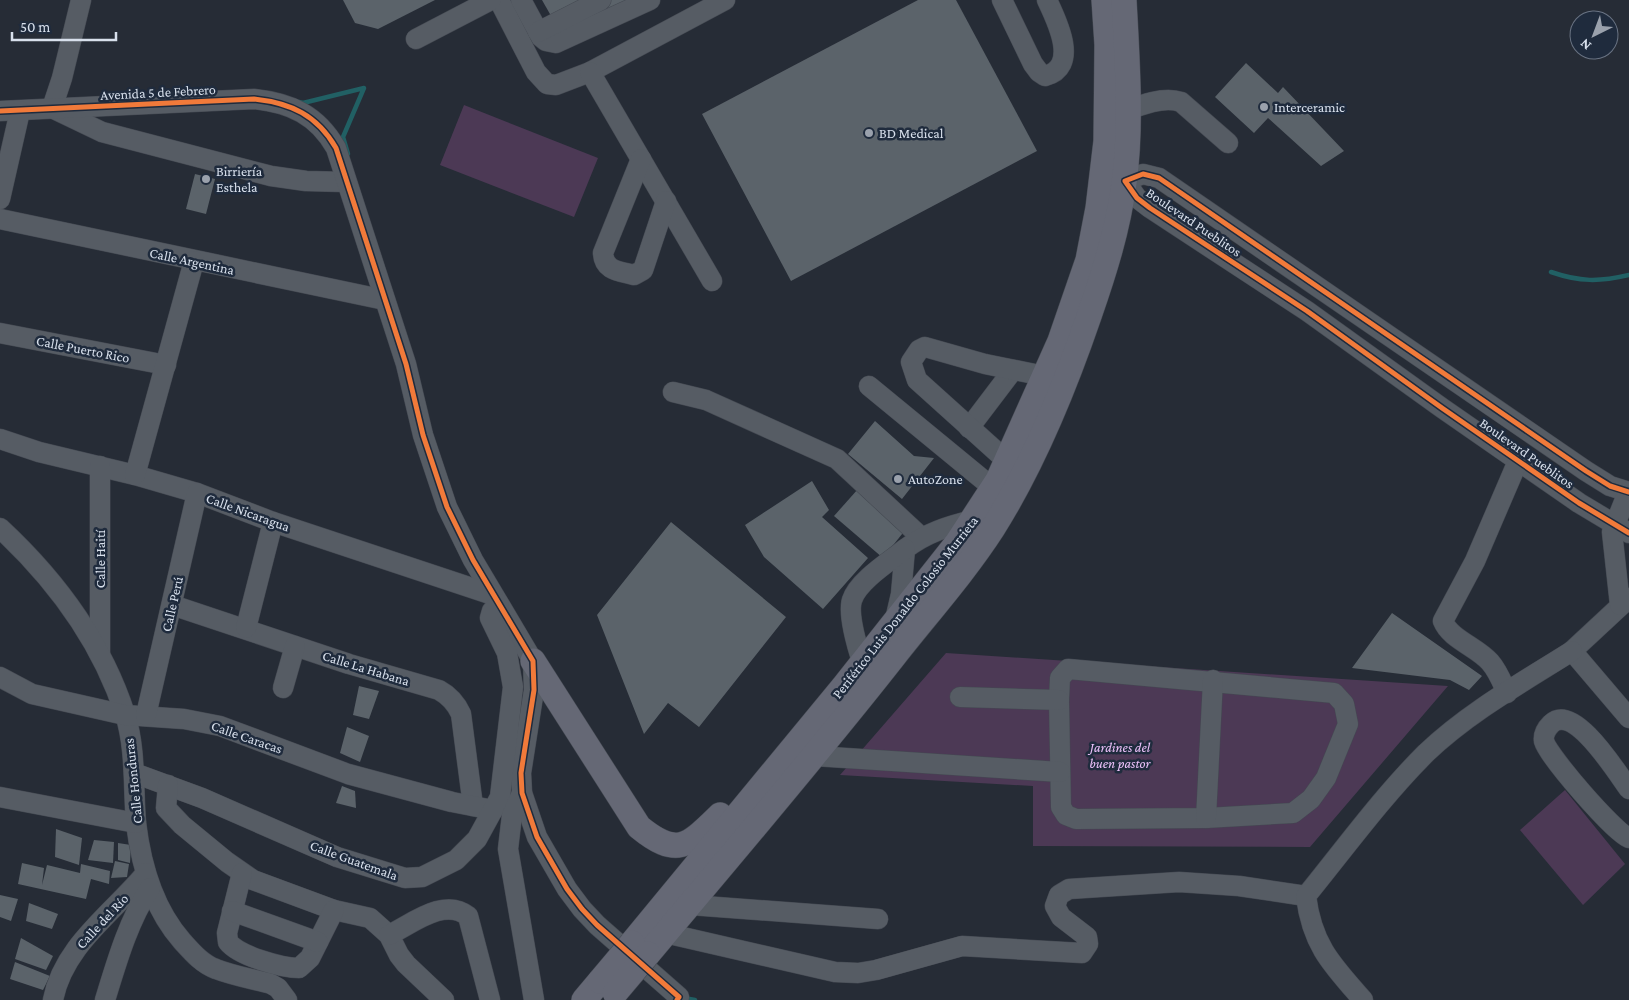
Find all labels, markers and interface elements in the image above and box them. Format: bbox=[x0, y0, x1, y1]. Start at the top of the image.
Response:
scale bar bbox=[12, 10, 116, 42]
north arrow bbox=[1569, 10, 1619, 60]
text: 50 m bbox=[20, 19, 50, 35]
text: N bbox=[1576, 35, 1594, 54]
street label: Avenida 5 de Febrero bbox=[100, 81, 216, 103]
place label: Interceramic bbox=[1274, 99, 1345, 115]
marker: Interceramic bbox=[1258, 101, 1270, 113]
place label: BD Medical bbox=[879, 125, 944, 141]
marker: BD Medical bbox=[863, 127, 875, 139]
place label: Birriería Esthela bbox=[216, 163, 263, 195]
marker: Birriería Esthela bbox=[200, 173, 212, 185]
street label: Boulevard Pueblitos bbox=[1143, 184, 1245, 260]
street label: Calle Argentina bbox=[148, 244, 236, 278]
street label: Calle Puerto Rico bbox=[35, 332, 131, 366]
street label: Boulevard Pueblitos bbox=[1477, 415, 1577, 491]
place label: AutoZone bbox=[908, 471, 963, 487]
marker: AutoZone bbox=[892, 473, 904, 485]
street label: Calle Nicaragua bbox=[204, 489, 292, 535]
street label: Periférico Luis Donaldo Colosio Murrieta bbox=[829, 512, 982, 701]
street label: Calle Haití bbox=[92, 529, 108, 588]
street label: Calle Perú bbox=[158, 574, 186, 633]
street label: Calle La Habana bbox=[321, 647, 412, 689]
street label: Calle Caracas bbox=[209, 717, 285, 757]
street label: Calle Honduras bbox=[121, 737, 145, 825]
park label: Jardines del buen pastor bbox=[1087, 739, 1152, 771]
street label: Calle Guatemala bbox=[308, 837, 401, 883]
street label: Calle del Río bbox=[73, 890, 131, 952]

